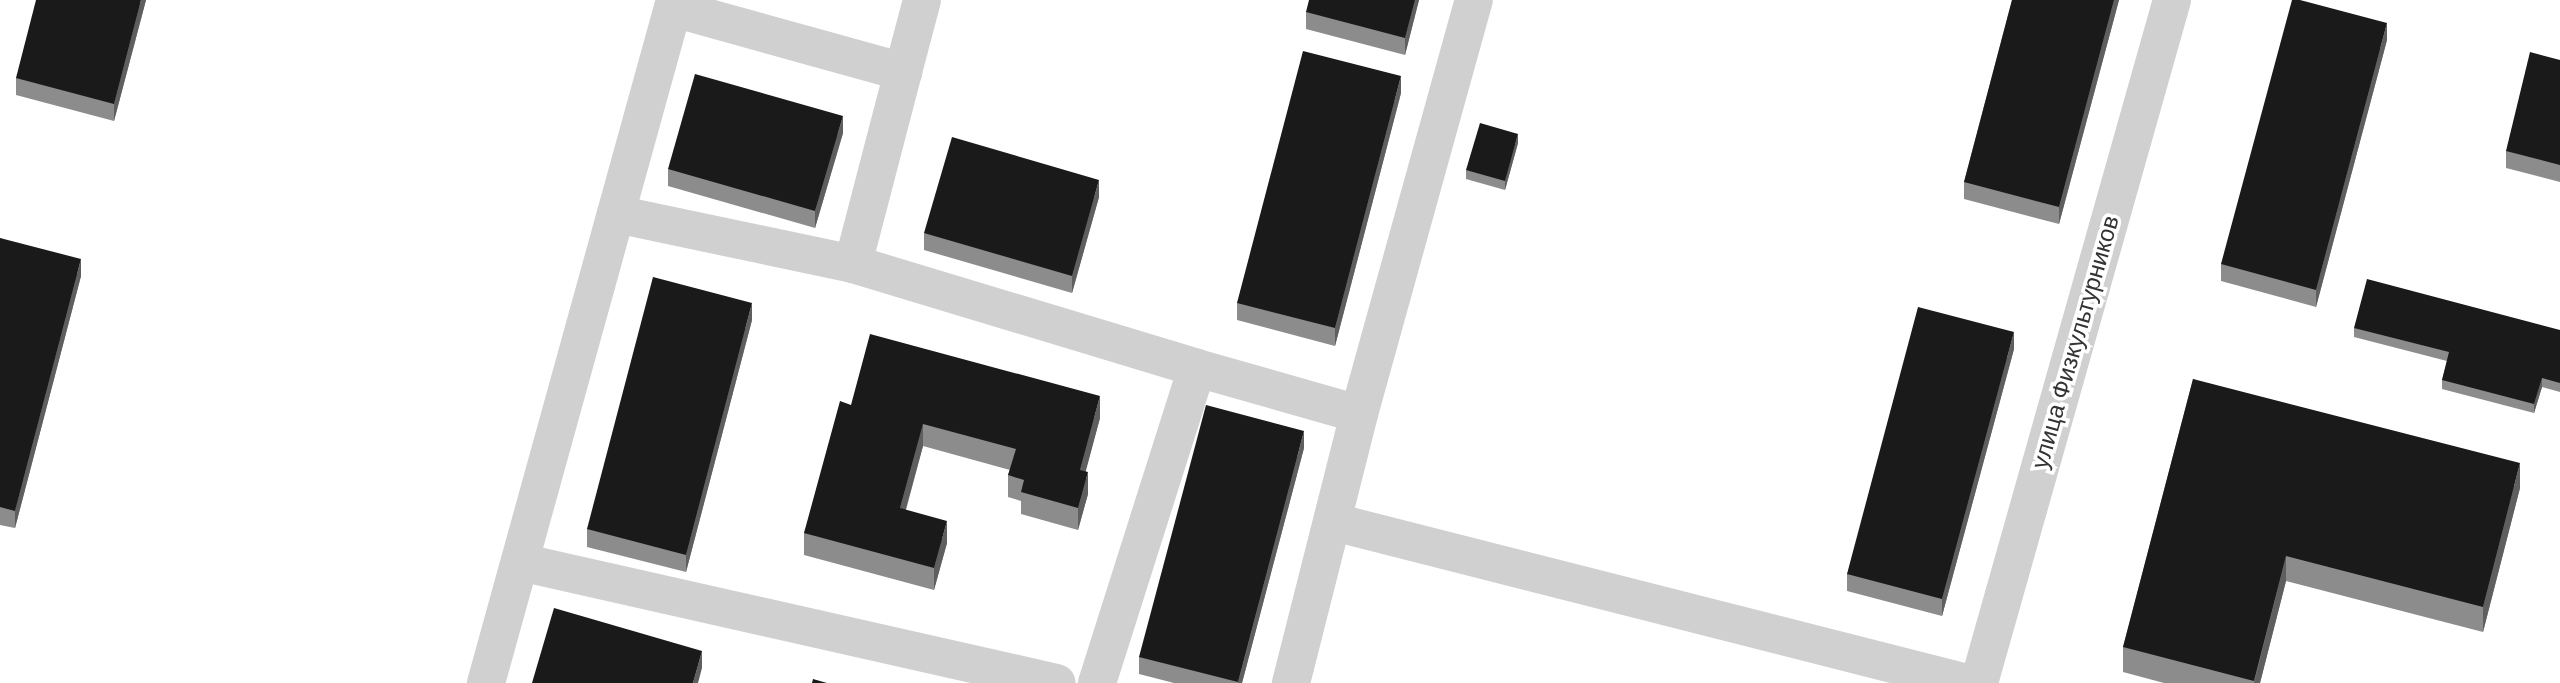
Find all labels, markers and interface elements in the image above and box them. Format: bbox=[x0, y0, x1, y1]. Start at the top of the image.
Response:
street label: улица Физкультурников bbox=[2025, 212, 2125, 472]

